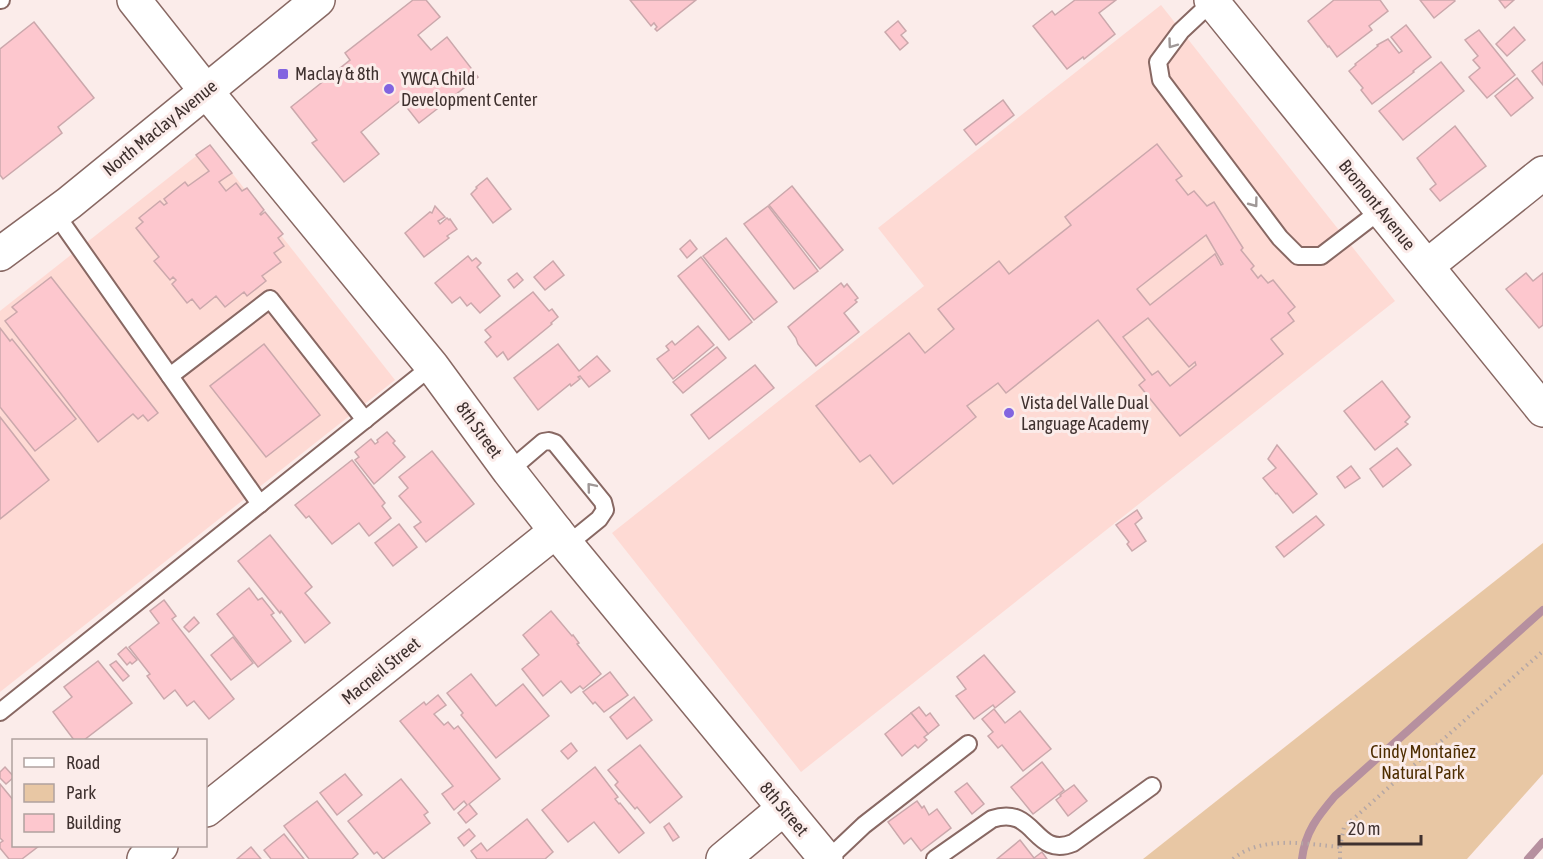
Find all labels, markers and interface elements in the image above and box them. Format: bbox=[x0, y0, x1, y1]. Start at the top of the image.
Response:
one-way arrow bbox=[1168, 37, 1179, 48]
place label: Maclay & 8th bbox=[295, 63, 379, 84]
marker: Maclay & 8th bbox=[276, 67, 290, 81]
place label: YWCA Child Development Center bbox=[401, 68, 538, 110]
street label: North Maclay Avenue bbox=[98, 75, 221, 180]
marker: YWCA Child Development Center bbox=[382, 82, 396, 96]
street label: Bromont Avenue bbox=[1335, 155, 1420, 254]
one-way arrow bbox=[1246, 197, 1257, 208]
place label: Vista del Valle Dual Language Academy bbox=[1021, 392, 1149, 434]
street label: 8th Street bbox=[452, 398, 507, 462]
marker: Vista del Valle Dual Language Academy bbox=[1002, 406, 1016, 420]
one-way arrow bbox=[588, 483, 599, 494]
street label: Macneil Street bbox=[337, 633, 424, 709]
legend bbox=[12, 739, 207, 847]
park label: Cindy Montañez Natural Park bbox=[1370, 741, 1476, 783]
text: Road bbox=[66, 752, 100, 773]
street label: 8th Street bbox=[756, 777, 813, 840]
text: Park bbox=[66, 782, 96, 803]
scale bar bbox=[1339, 808, 1422, 846]
text: Building bbox=[66, 812, 121, 833]
text: 20 m bbox=[1348, 818, 1380, 839]

